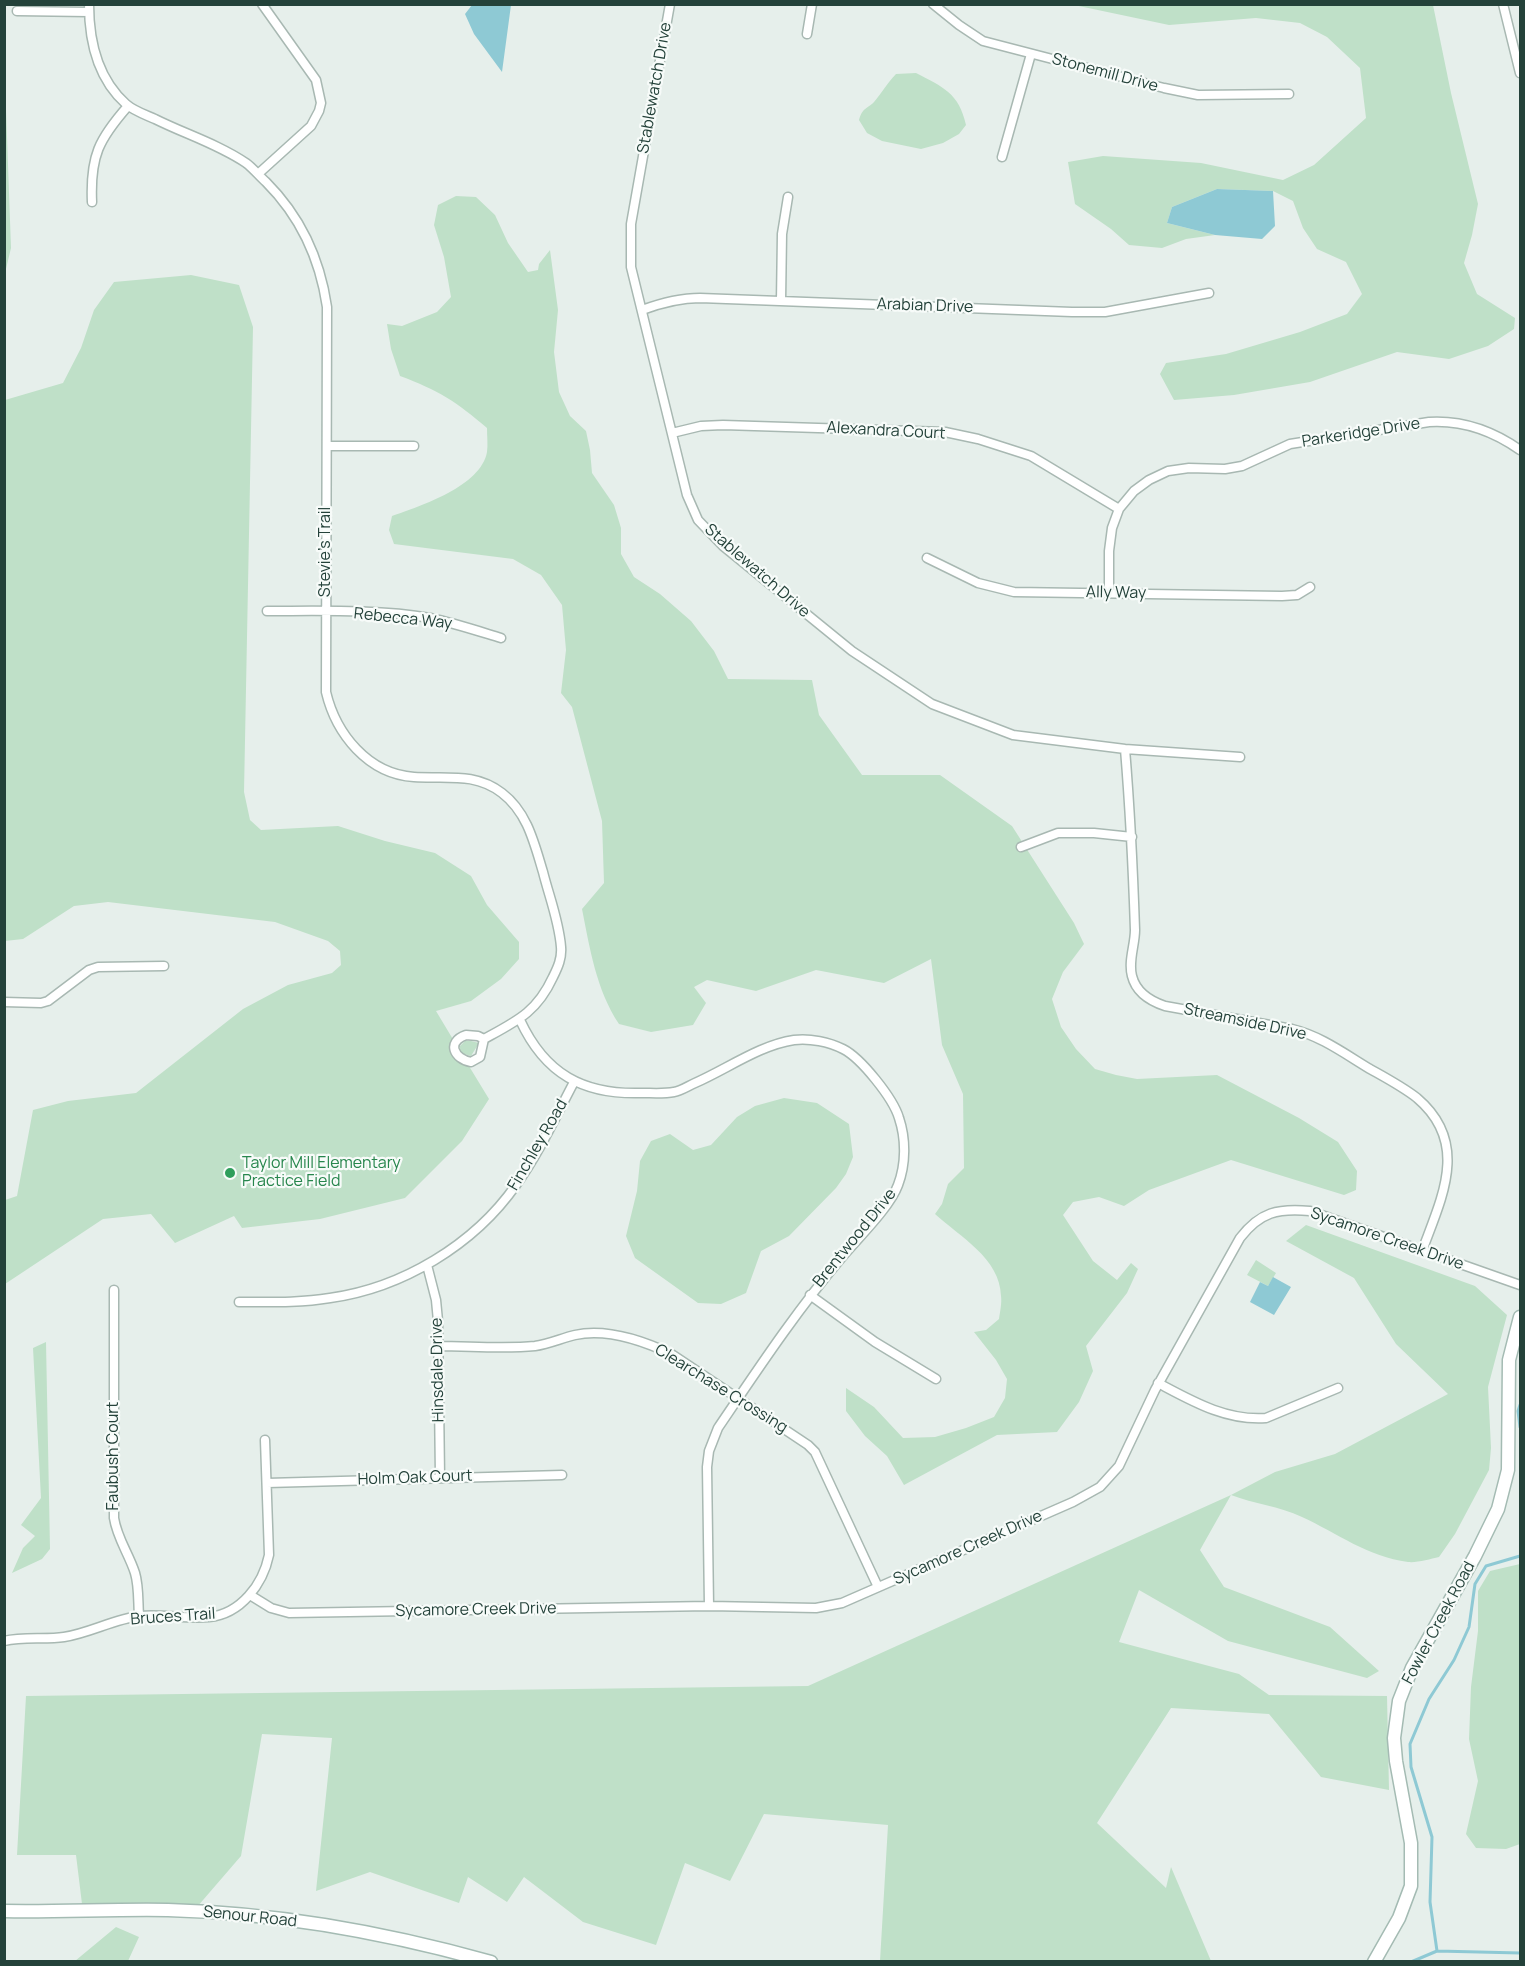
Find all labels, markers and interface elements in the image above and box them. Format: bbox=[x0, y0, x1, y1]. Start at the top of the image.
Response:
street label: Stablewatch Drive bbox=[634, 21, 676, 155]
street label: Stonemill Drive bbox=[1050, 50, 1160, 96]
street label: Arabian Drive bbox=[876, 295, 974, 317]
street label: Parkeridge Drive bbox=[1300, 414, 1422, 452]
street label: Alexandra Court bbox=[826, 418, 946, 444]
street label: Stevie’s Trail bbox=[316, 507, 336, 597]
street label: Stablewatch Drive bbox=[700, 520, 814, 622]
street label: Ally Way bbox=[1086, 583, 1146, 603]
street label: Rebecca Way bbox=[353, 604, 453, 634]
street label: Streamside Drive bbox=[1182, 1000, 1308, 1044]
street label: Finchley Road bbox=[504, 1096, 572, 1194]
place label: Taylor Mill Elementary Practice Field bbox=[242, 1154, 401, 1192]
marker: Taylor Mill Elementary Practice Field bbox=[223, 1166, 237, 1180]
street label: Brentwood Drive bbox=[809, 1185, 901, 1291]
street label: Sycamore Creek Drive bbox=[1308, 1204, 1466, 1274]
street label: Hinsdale Drive bbox=[427, 1318, 449, 1422]
street label: Clearchase Crossing bbox=[651, 1340, 791, 1438]
street label: Faubush Court bbox=[104, 1402, 124, 1510]
street label: Holm Oak Court bbox=[357, 1466, 473, 1490]
street label: Sycamore Creek Drive bbox=[891, 1506, 1045, 1590]
street label: Fowler Creek Road bbox=[1399, 1558, 1479, 1688]
street label: Sycamore Creek Drive bbox=[395, 1599, 557, 1621]
street label: Bruces Trail bbox=[130, 1604, 216, 1630]
street label: Senour Road bbox=[202, 1903, 298, 1931]

